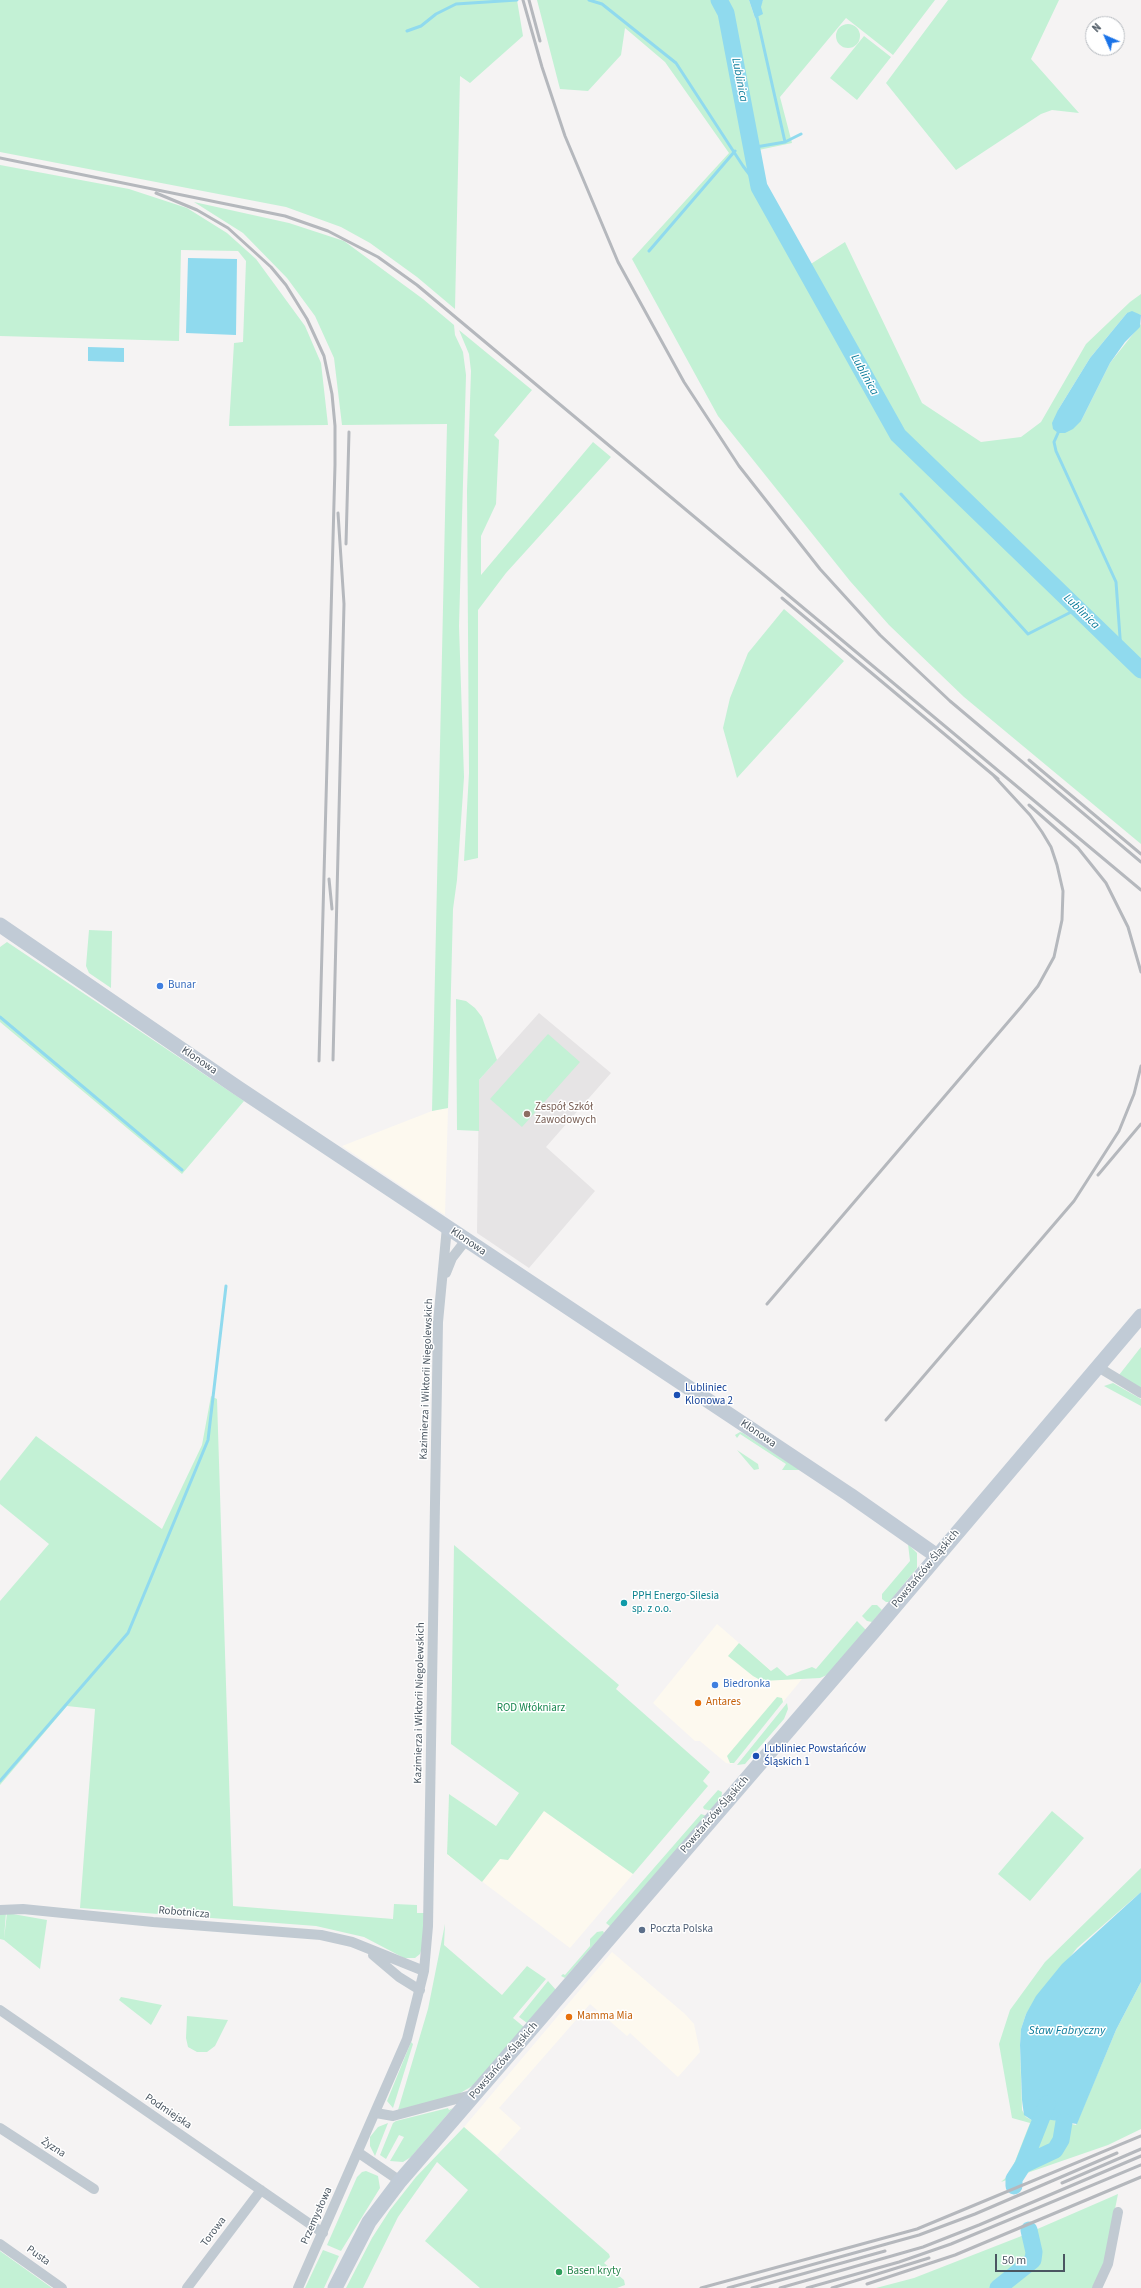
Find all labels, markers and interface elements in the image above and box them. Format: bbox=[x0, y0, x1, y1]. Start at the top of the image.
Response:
north arrow bbox=[1085, 16, 1125, 56]
text: N bbox=[1089, 20, 1105, 36]
water label: Lublinica bbox=[728, 57, 750, 103]
water label: Lublinica bbox=[847, 352, 881, 398]
water label: Lublinica bbox=[1060, 591, 1102, 633]
place label: Bunar bbox=[168, 979, 196, 993]
marker: Bunar bbox=[155, 981, 165, 991]
street label: Klonowa bbox=[179, 1044, 219, 1078]
place label: Zespół Szkół Zawodowych bbox=[535, 1101, 596, 1127]
marker: Zespół Szkół Zawodowych bbox=[522, 1109, 532, 1119]
street label: Klonowa bbox=[448, 1225, 488, 1259]
street label: Kazimierza i Wiktorii Niegolewskich bbox=[418, 1298, 436, 1460]
place label: Lubliniec Klonowa 2 bbox=[685, 1382, 733, 1408]
marker: Lubliniec Klonowa 2 bbox=[672, 1390, 682, 1400]
street label: Klonowa bbox=[738, 1417, 778, 1451]
street label: Powstańców Śląskich bbox=[889, 1527, 963, 1611]
place label: PPH Energo-Silesia sp. z o.o. bbox=[632, 1590, 719, 1616]
marker: PPH Energo-Silesia sp. z o.o. bbox=[619, 1598, 629, 1608]
street label: Kazimierza i Wiktorii Niegolewskich bbox=[412, 1622, 428, 1784]
place label: Biedronka bbox=[723, 1678, 770, 1692]
marker: Biedronka bbox=[710, 1680, 720, 1690]
place label: Antares bbox=[706, 1696, 741, 1710]
marker: Antares bbox=[693, 1698, 703, 1708]
park label: ROD Włókniarz bbox=[497, 1702, 565, 1716]
place label: Lubliniec Powstańców Śląskich 1 bbox=[764, 1743, 866, 1769]
marker: Lubliniec Powstańców Śląskich 1 bbox=[751, 1751, 761, 1761]
street label: Powstańców Śląskich bbox=[678, 1774, 752, 1856]
street label: Robotnicza bbox=[158, 1904, 210, 1922]
place label: Poczta Polska bbox=[650, 1923, 713, 1937]
marker: Poczta Polska bbox=[637, 1925, 647, 1935]
place label: Mamma Mia bbox=[577, 2010, 633, 2024]
marker: Mamma Mia bbox=[564, 2012, 574, 2022]
street label: Powstańców Śląskich bbox=[467, 2020, 541, 2102]
water label: Staw Fabryczny bbox=[1029, 2024, 1105, 2038]
street label: Podmiejska bbox=[142, 2092, 194, 2132]
street label: Żyzna bbox=[38, 2135, 68, 2161]
street label: Przemysłowa bbox=[298, 2185, 336, 2247]
street label: Torowa bbox=[198, 2214, 230, 2250]
street label: Pusta bbox=[24, 2243, 52, 2269]
scale bar bbox=[997, 2246, 1067, 2272]
text: 50 m bbox=[1002, 2252, 1026, 2269]
place label: Basen kryty bbox=[567, 2265, 621, 2279]
marker: Basen kryty bbox=[554, 2267, 564, 2277]

